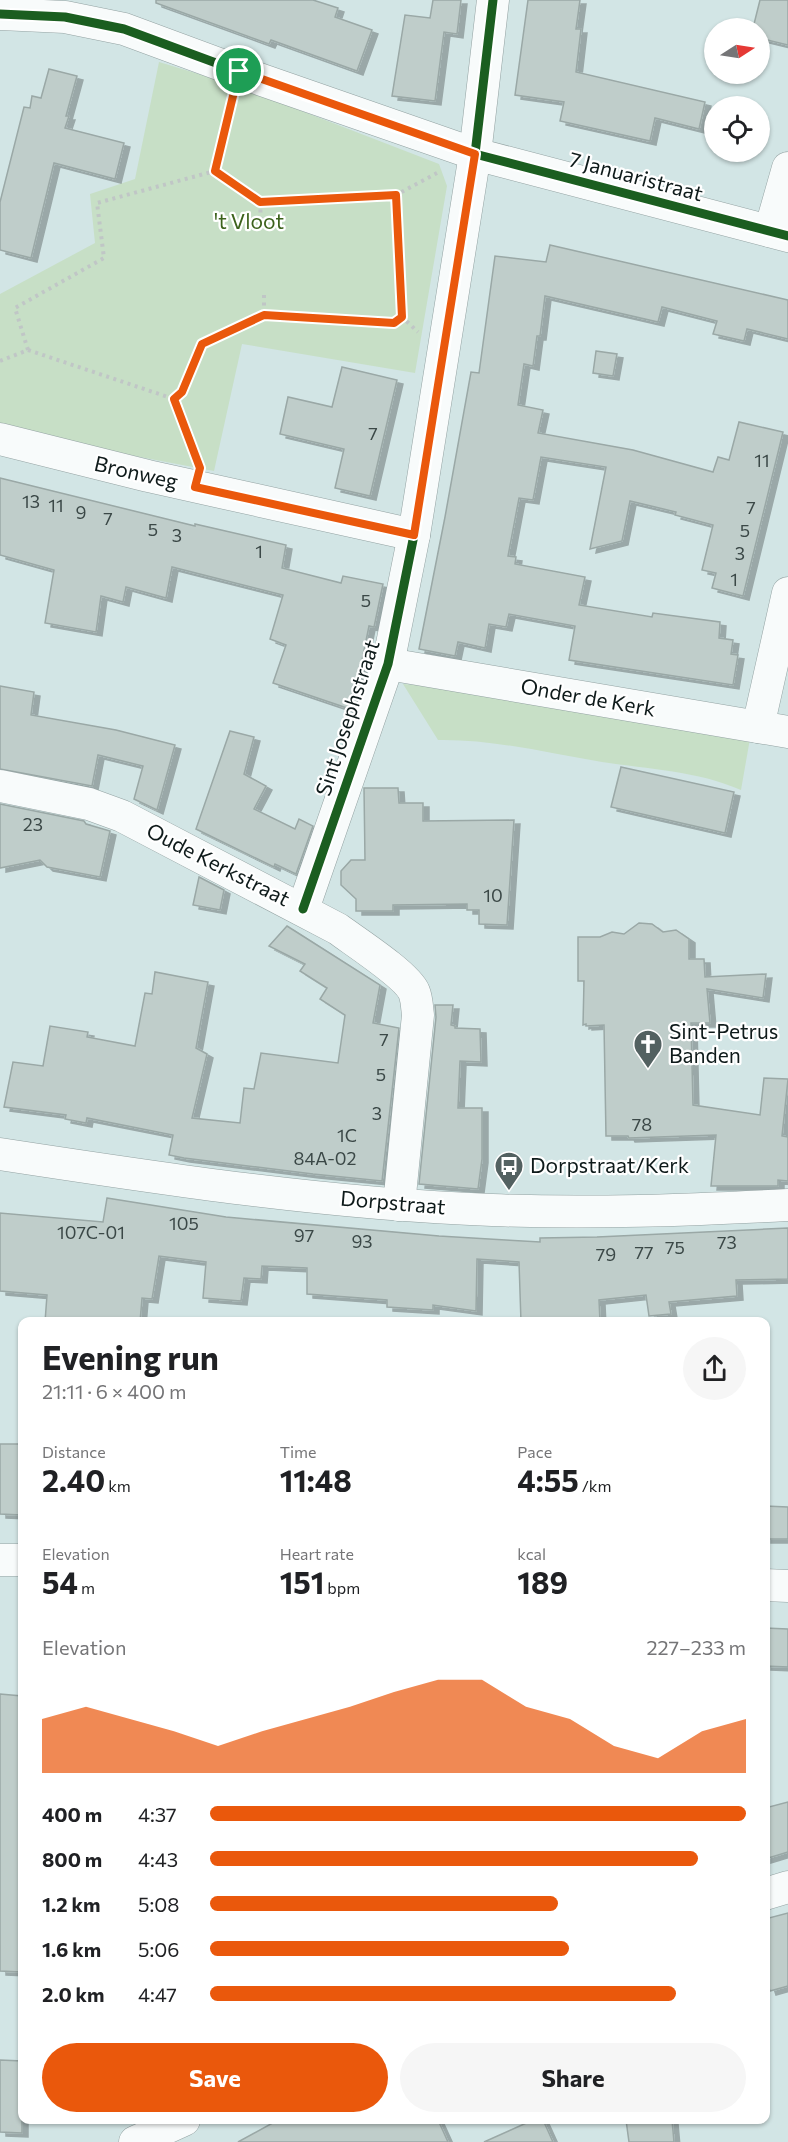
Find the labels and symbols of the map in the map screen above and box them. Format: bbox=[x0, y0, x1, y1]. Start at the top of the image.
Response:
north arrow bbox=[704, 18, 770, 84]
pin bbox=[213, 45, 264, 96]
street label: 7 Januaristraat bbox=[567, 146, 706, 205]
park label: 't Vloot bbox=[214, 208, 284, 233]
house number: 7 bbox=[368, 422, 378, 444]
house number: 11 bbox=[754, 449, 770, 471]
street label: Bronweg bbox=[92, 450, 180, 493]
house number: 13 bbox=[22, 490, 40, 512]
house number: 11 bbox=[48, 494, 64, 516]
house number: 7 bbox=[746, 496, 756, 518]
house number: 9 bbox=[76, 501, 86, 523]
house number: 7 bbox=[103, 507, 113, 529]
house number: 5 bbox=[148, 518, 158, 540]
house number: 5 bbox=[740, 519, 750, 541]
house number: 3 bbox=[172, 524, 182, 546]
house number: 1 bbox=[255, 540, 263, 562]
house number: 3 bbox=[735, 542, 745, 564]
house number: 1 bbox=[730, 568, 738, 590]
house number: 5 bbox=[361, 589, 371, 611]
street label: Sint Josephstraat bbox=[310, 636, 384, 799]
street label: Onder de Kerk bbox=[519, 672, 658, 721]
house number: 23 bbox=[23, 813, 43, 835]
street label: Oude Kerkstraat bbox=[143, 817, 294, 910]
house number: 10 bbox=[483, 884, 503, 906]
place label: Sint-Petrus Banden bbox=[669, 1018, 778, 1067]
house number: 7 bbox=[379, 1028, 389, 1050]
church icon: Sint-Petrus Banden bbox=[632, 1028, 664, 1070]
house number: 5 bbox=[376, 1063, 386, 1085]
house number: 3 bbox=[372, 1102, 382, 1124]
house number: 78 bbox=[632, 1113, 652, 1135]
house number: 1C bbox=[337, 1124, 357, 1146]
house number: 84A-02 bbox=[293, 1147, 357, 1169]
bus stop icon: Dorpstraat/Kerk bbox=[493, 1150, 525, 1192]
place label: Dorpstraat/Kerk bbox=[530, 1152, 689, 1177]
street label: Dorpstraat bbox=[339, 1184, 447, 1219]
house number: 105 bbox=[169, 1212, 199, 1234]
house number: 107C-01 bbox=[57, 1221, 125, 1243]
house number: 97 bbox=[294, 1224, 314, 1246]
house number: 93 bbox=[351, 1230, 373, 1252]
house number: 73 bbox=[717, 1231, 737, 1253]
house number: 75 bbox=[665, 1236, 685, 1258]
house number: 77 bbox=[634, 1241, 654, 1263]
house number: 79 bbox=[596, 1243, 616, 1265]

